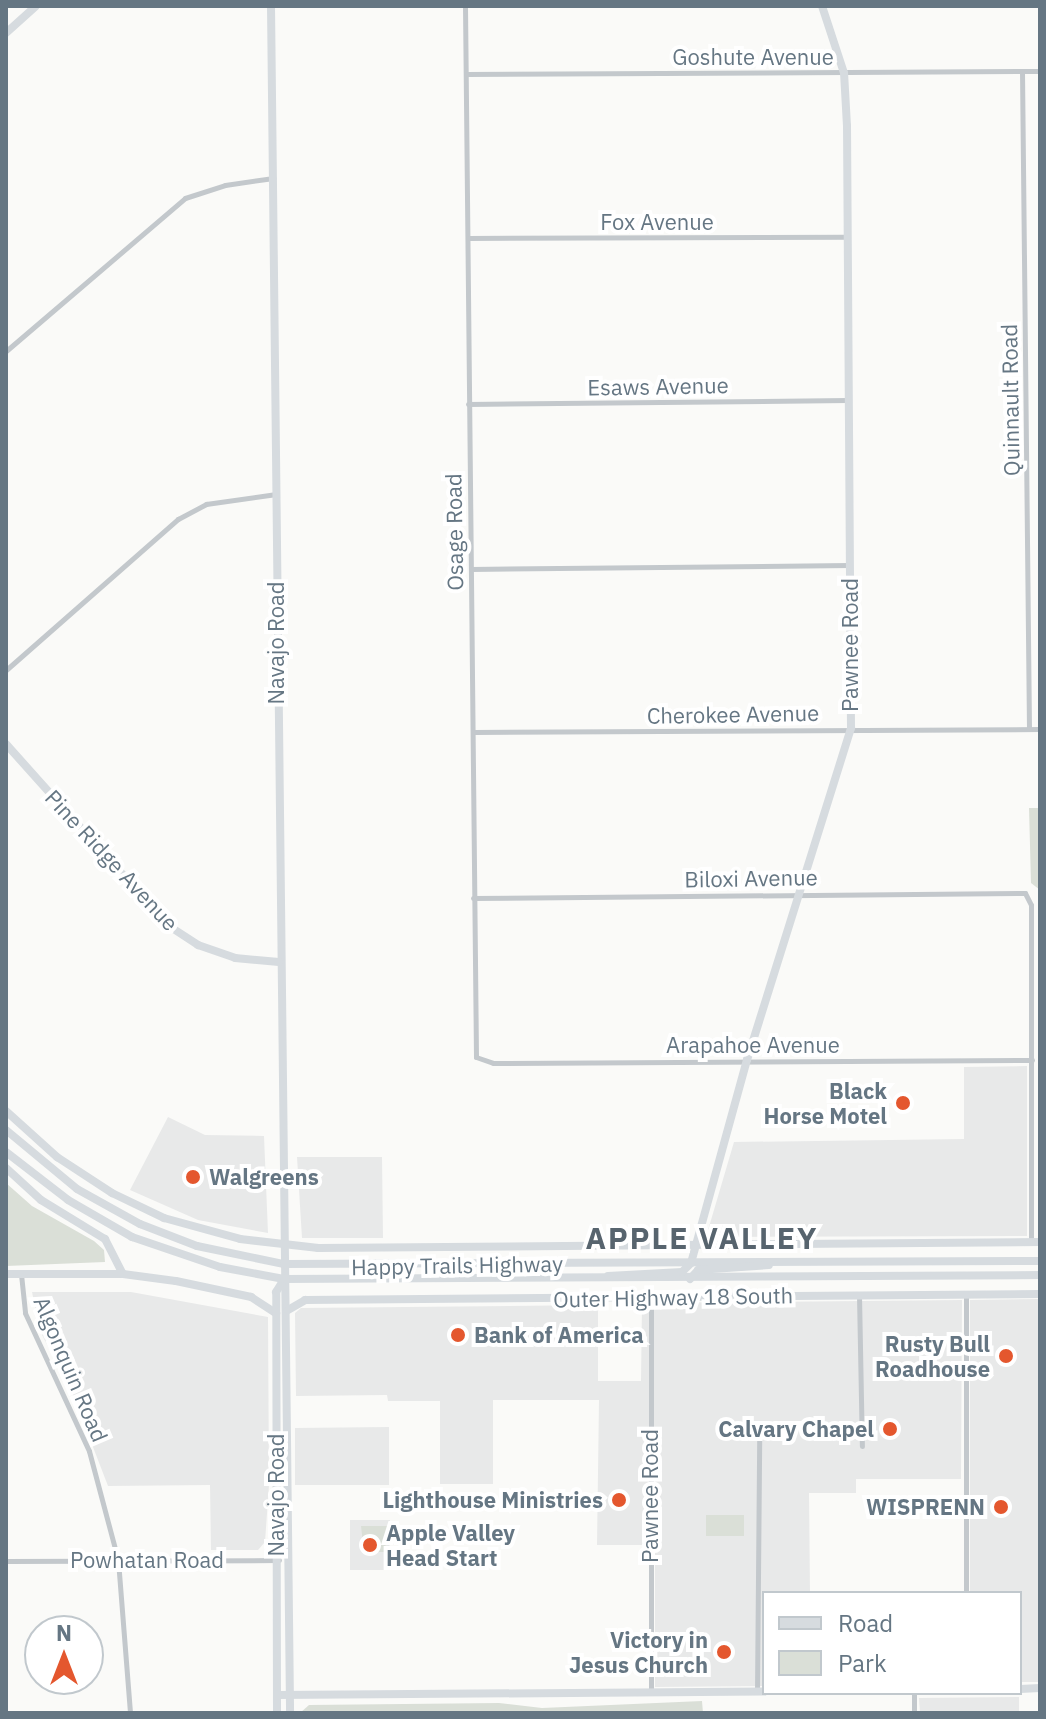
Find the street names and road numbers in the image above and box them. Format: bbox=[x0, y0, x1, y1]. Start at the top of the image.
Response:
street label: Goshute Avenue bbox=[672, 44, 834, 70]
street label: Fox Avenue bbox=[600, 209, 714, 235]
street label: Quinnault Road bbox=[995, 324, 1025, 476]
street label: Esaws Avenue bbox=[587, 372, 729, 400]
street label: Osage Road bbox=[440, 473, 468, 591]
street label: Pawnee Road bbox=[837, 578, 863, 712]
street label: Navajo Road bbox=[263, 581, 289, 705]
street label: Cherokee Avenue bbox=[647, 699, 819, 729]
street label: Pine Ridge Avenue bbox=[40, 784, 184, 936]
street label: Biloxi Avenue bbox=[684, 864, 818, 892]
street label: Arapahoe Avenue bbox=[666, 1032, 840, 1058]
street label: Happy Trails Highway bbox=[351, 1250, 563, 1280]
street label: Outer Highway 18 South bbox=[553, 1282, 793, 1312]
street label: Algonquin Road bbox=[28, 1292, 114, 1446]
street label: Pawnee Road bbox=[637, 1429, 663, 1563]
street label: Navajo Road bbox=[263, 1433, 289, 1557]
street label: Powhatan Road bbox=[70, 1547, 224, 1573]

